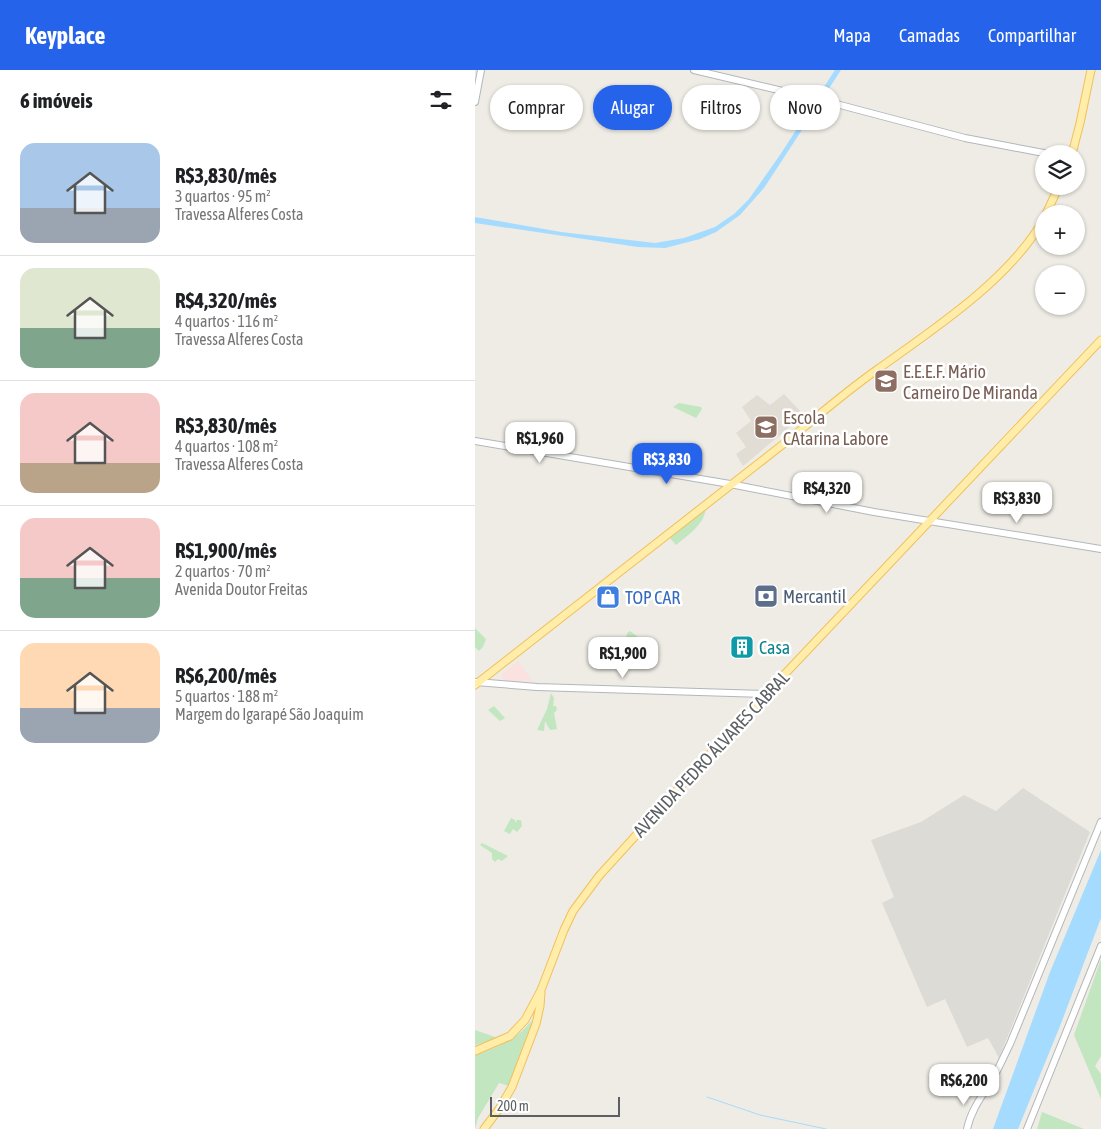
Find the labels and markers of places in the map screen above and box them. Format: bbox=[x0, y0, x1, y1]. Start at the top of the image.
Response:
place label: E.E.E.F. Mário Carneiro De Miranda bbox=[903, 361, 1038, 403]
school or university icon: E.E.E.F. Mário Carneiro De Miranda bbox=[873, 368, 899, 394]
place label: Escola CAtarina Labore bbox=[783, 407, 888, 449]
school or university icon: Escola CAtarina Labore bbox=[753, 414, 779, 440]
pin: R$1,960 bbox=[494, 422, 586, 464]
pin: R$3,830 bbox=[621, 442, 713, 485]
pin: R$4,320 bbox=[781, 472, 873, 514]
pin: R$3,830 bbox=[971, 482, 1063, 524]
bank icon: Mercantil bbox=[753, 583, 779, 609]
shop icon: TOP CAR bbox=[595, 584, 621, 610]
place label: Mercantil bbox=[783, 586, 847, 607]
place label: TOP CAR bbox=[625, 587, 680, 608]
building icon: Casa bbox=[729, 634, 755, 660]
pin: R$1,900 bbox=[577, 636, 669, 679]
place label: Casa bbox=[759, 637, 790, 658]
pin: R$6,200 bbox=[918, 1064, 1010, 1106]

